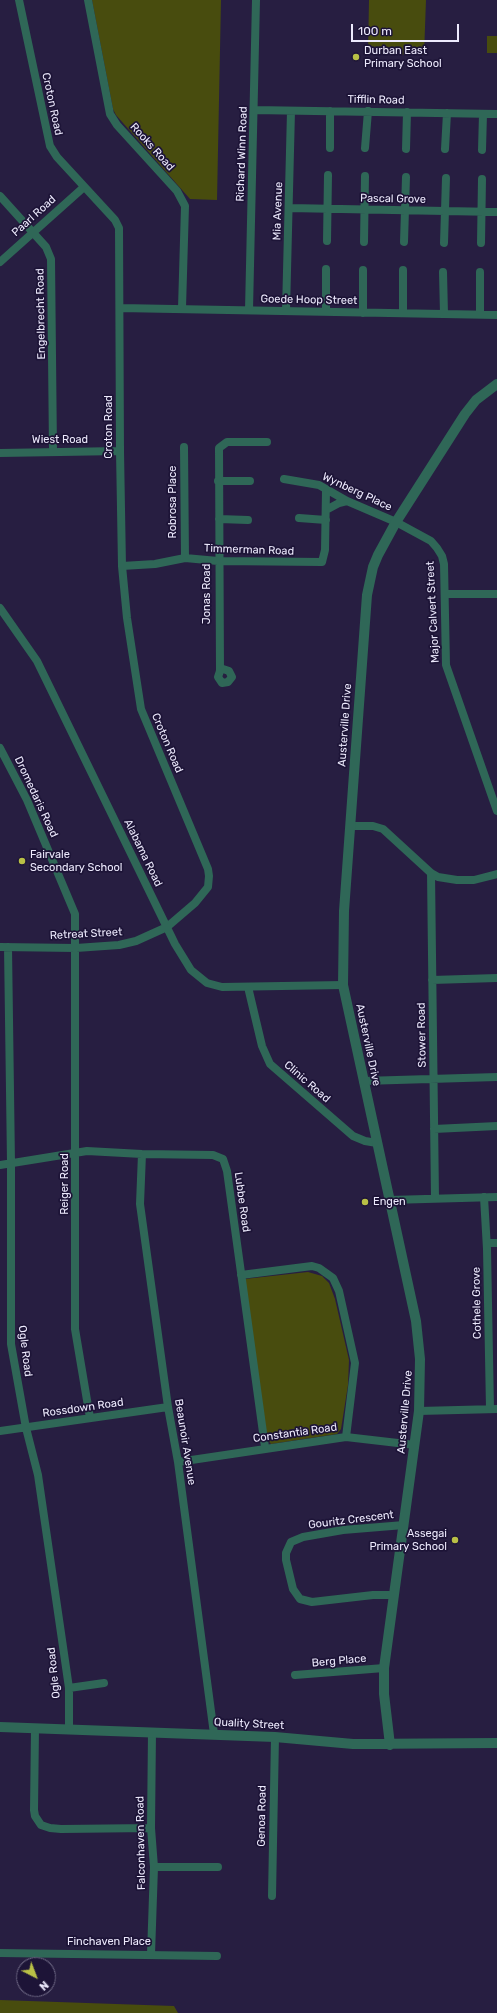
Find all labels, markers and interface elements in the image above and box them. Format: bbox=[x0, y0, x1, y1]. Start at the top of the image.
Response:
scale bar bbox=[353, 16, 461, 42]
text: 100 m bbox=[358, 24, 392, 38]
place label: Durban East Primary School bbox=[364, 44, 442, 70]
marker: Durban East Primary School bbox=[351, 52, 361, 62]
street label: Croton Road bbox=[39, 71, 65, 137]
street label: Tifflin Road bbox=[347, 93, 405, 107]
street label: Richard Winn Road bbox=[234, 106, 250, 202]
street label: Rooks Road bbox=[127, 120, 177, 174]
street label: Mia Avenue bbox=[270, 181, 286, 241]
street label: Pascal Grove bbox=[360, 192, 426, 206]
street label: Paarl Road bbox=[9, 193, 59, 239]
street label: Engelbrecht Road bbox=[34, 268, 48, 360]
street label: Goede Hoop Street bbox=[260, 293, 358, 307]
street label: Croton Road bbox=[102, 395, 116, 459]
street label: Wiest Road bbox=[32, 433, 88, 447]
street label: Robrosa Place bbox=[166, 466, 180, 538]
street label: Wynberg Place bbox=[320, 470, 394, 514]
street label: Timmerman Road bbox=[204, 542, 294, 558]
street label: Major Calvert Street bbox=[424, 561, 442, 663]
street label: Jonas Road bbox=[200, 564, 214, 624]
street label: Austerville Drive bbox=[336, 683, 354, 767]
street label: Croton Road bbox=[148, 711, 186, 775]
street label: Dromedaris Road bbox=[11, 754, 61, 840]
street label: Alabama Road bbox=[121, 817, 165, 889]
place label: Fairvale Secondary School bbox=[30, 848, 123, 874]
marker: Fairvale Secondary School bbox=[17, 856, 27, 866]
street label: Retreat Street bbox=[49, 926, 123, 942]
street label: Stower Road bbox=[415, 1002, 429, 1068]
street label: Austerville Drive bbox=[353, 1003, 383, 1087]
street label: Clinic Road bbox=[281, 1058, 333, 1106]
street label: Reiger Road bbox=[58, 1153, 72, 1215]
street label: Lubbe Road bbox=[231, 1171, 253, 1233]
place label: Engen bbox=[373, 1195, 406, 1209]
marker: Engen bbox=[360, 1197, 370, 1207]
street label: Cothele Grove bbox=[470, 1267, 484, 1339]
street label: Ogle Road bbox=[15, 1325, 35, 1377]
street label: Austerville Drive bbox=[395, 1370, 415, 1454]
street label: Rossdown Road bbox=[42, 1396, 124, 1420]
street label: Beaunoir Avenue bbox=[172, 1398, 198, 1486]
street label: Constantia Road bbox=[252, 1421, 338, 1445]
street label: Gouritz Crescent bbox=[307, 1508, 395, 1532]
place label: Assegai Primary School bbox=[369, 1527, 447, 1553]
marker: Assegai Primary School bbox=[450, 1535, 460, 1545]
street label: Ogle Road bbox=[45, 1647, 63, 1699]
street label: Berg Place bbox=[311, 1652, 367, 1670]
street label: Quality Street bbox=[214, 1716, 284, 1732]
street label: Genoa Road bbox=[255, 1785, 269, 1847]
street label: Falconhaven Road bbox=[134, 1796, 148, 1890]
street label: Finchaven Place bbox=[67, 1935, 151, 1949]
north arrow bbox=[16, 1957, 56, 1997]
text: N bbox=[36, 1978, 51, 1993]

